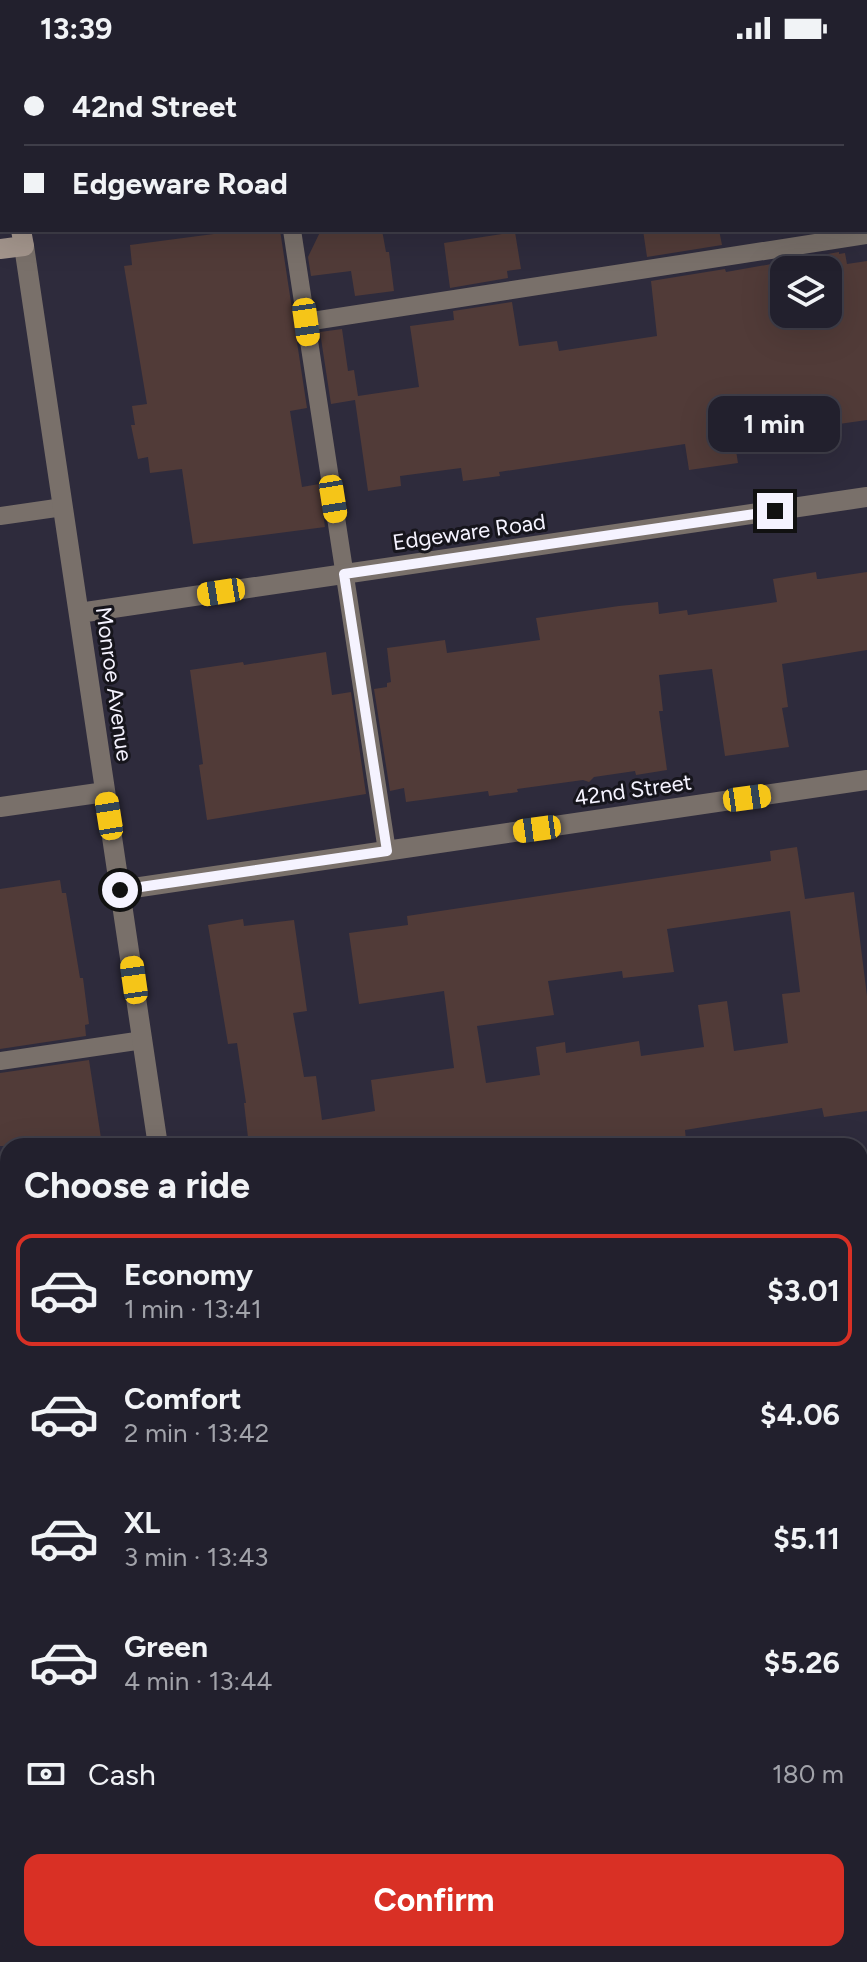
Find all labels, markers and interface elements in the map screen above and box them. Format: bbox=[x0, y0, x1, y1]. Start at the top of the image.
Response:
text: 13:39 bbox=[40, 10, 112, 47]
text: 42nd Street bbox=[72, 88, 237, 125]
text: Edgeware Road bbox=[72, 165, 288, 202]
map controls bbox=[770, 256, 842, 328]
button: layers bbox=[770, 256, 842, 328]
car bbox=[291, 297, 321, 347]
callout: 1 min bbox=[709, 395, 841, 451]
text: 1 min bbox=[743, 408, 805, 440]
car bbox=[317, 473, 349, 525]
route end bbox=[757, 493, 793, 529]
street label: Edgeware Road bbox=[391, 508, 547, 556]
car bbox=[195, 576, 247, 608]
street label: Monroe Avenue bbox=[90, 605, 138, 763]
street label: 42nd Street bbox=[573, 768, 693, 812]
car bbox=[722, 783, 772, 813]
car bbox=[93, 790, 125, 842]
car bbox=[512, 814, 562, 844]
route start bbox=[102, 872, 138, 908]
car bbox=[119, 955, 149, 1005]
text: Choose a ride bbox=[24, 1164, 250, 1207]
icon: car bbox=[28, 1254, 100, 1326]
text: Economy bbox=[124, 1256, 253, 1293]
text: $3.01 bbox=[767, 1272, 840, 1309]
text: 1 min · 13:41 bbox=[124, 1293, 262, 1325]
icon: car bbox=[28, 1378, 100, 1450]
text: Comfort bbox=[124, 1380, 242, 1417]
text: $4.06 bbox=[760, 1396, 840, 1433]
text: 2 min · 13:42 bbox=[124, 1417, 269, 1449]
icon: car bbox=[28, 1502, 100, 1574]
text: XL bbox=[124, 1504, 160, 1541]
text: $5.11 bbox=[773, 1520, 840, 1557]
text: 3 min · 13:43 bbox=[124, 1541, 268, 1573]
icon: car bbox=[28, 1626, 100, 1698]
text: Green bbox=[124, 1628, 208, 1665]
text: $5.26 bbox=[764, 1644, 840, 1681]
text: 4 min · 13:44 bbox=[124, 1665, 272, 1697]
icon: cash bbox=[24, 1752, 68, 1796]
text: Cash bbox=[88, 1756, 156, 1793]
text: 180 m bbox=[772, 1758, 844, 1790]
button: Confirm bbox=[24, 1854, 844, 1946]

